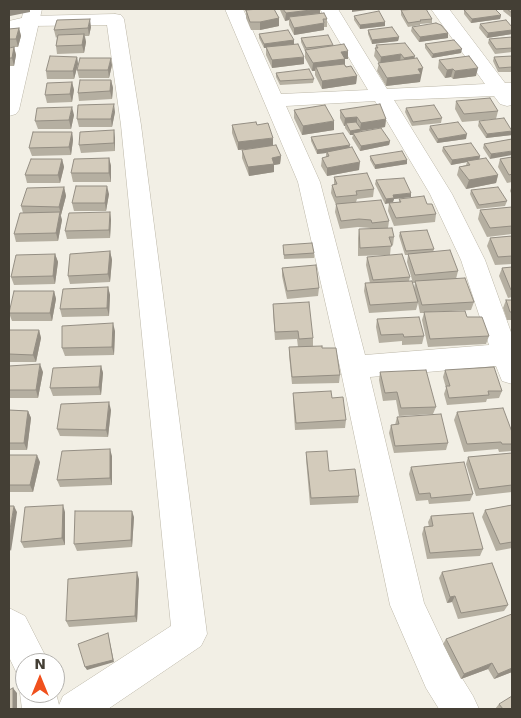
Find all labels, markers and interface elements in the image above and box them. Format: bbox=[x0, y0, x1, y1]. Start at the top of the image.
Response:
north arrow bbox=[15, 653, 65, 703]
text: N bbox=[34, 656, 46, 672]

